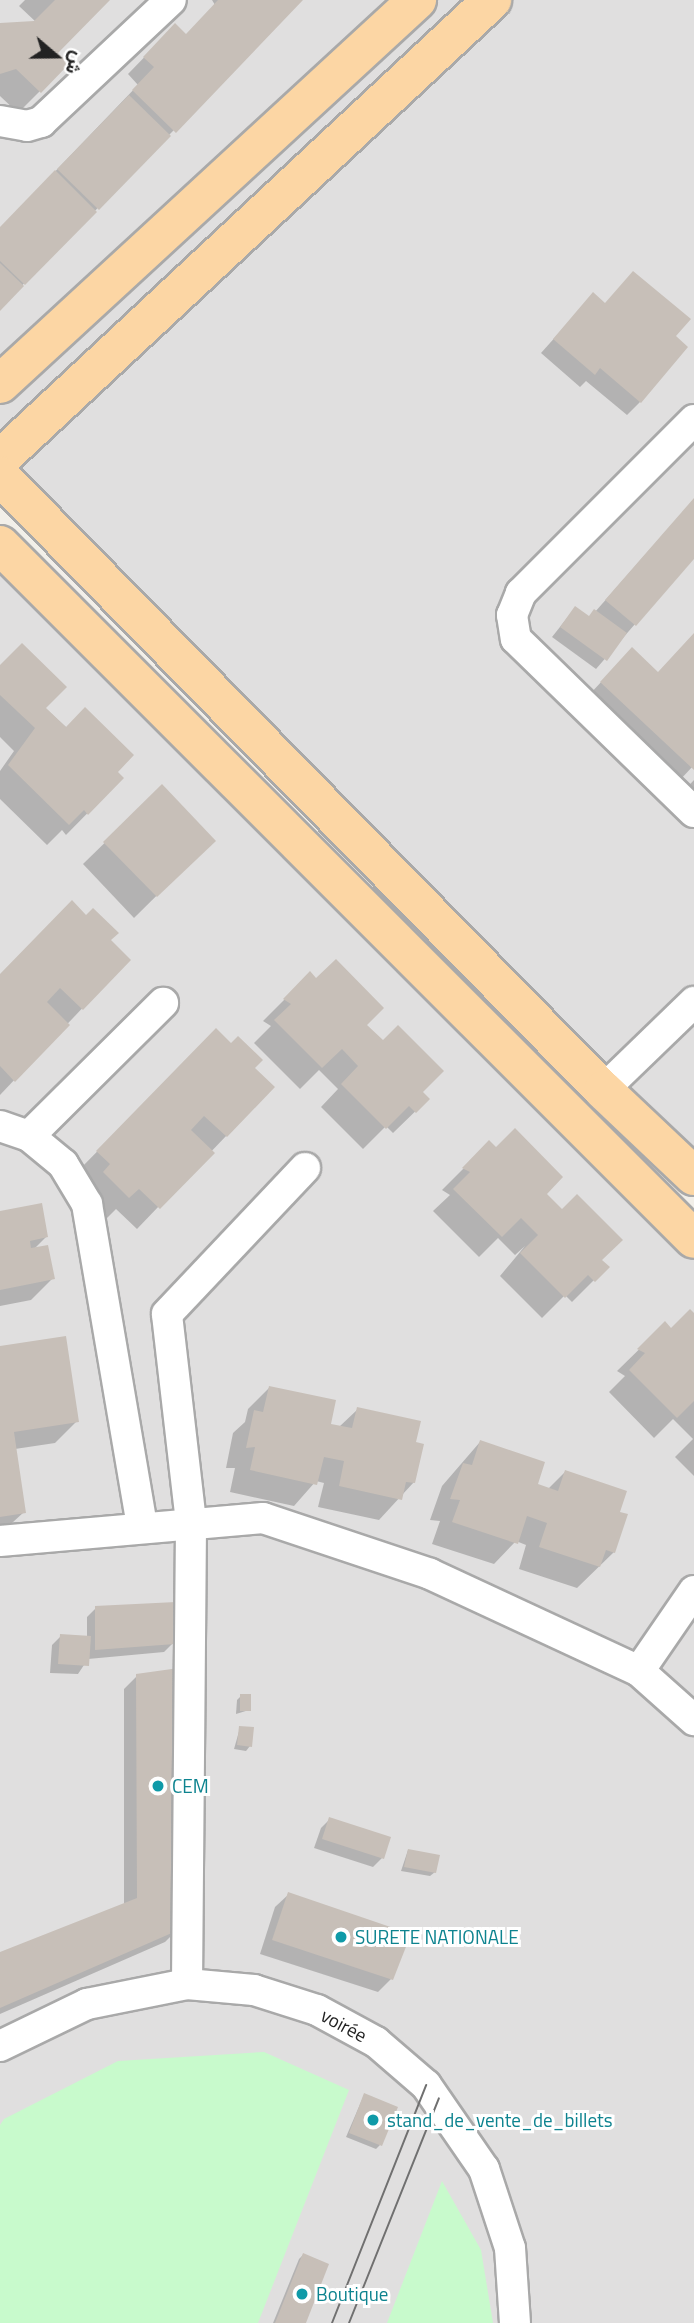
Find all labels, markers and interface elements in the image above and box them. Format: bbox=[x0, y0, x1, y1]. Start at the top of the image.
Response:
north arrow bbox=[21, 21, 91, 91]
text: ش bbox=[59, 48, 94, 79]
place label: CEM bbox=[172, 1775, 209, 1797]
marker: CEM bbox=[150, 1778, 166, 1794]
place label: SURETE NATIONALE bbox=[355, 1926, 519, 1948]
marker: SURETE NATIONALE bbox=[333, 1929, 349, 1945]
street label: voirée bbox=[317, 2003, 371, 2047]
place label: stand_de_vente_de_billets bbox=[387, 2109, 613, 2131]
marker: stand_de_vente_de_billets bbox=[365, 2112, 381, 2128]
place label: Boutique bbox=[316, 2283, 388, 2305]
marker: Boutique bbox=[294, 2286, 310, 2302]

